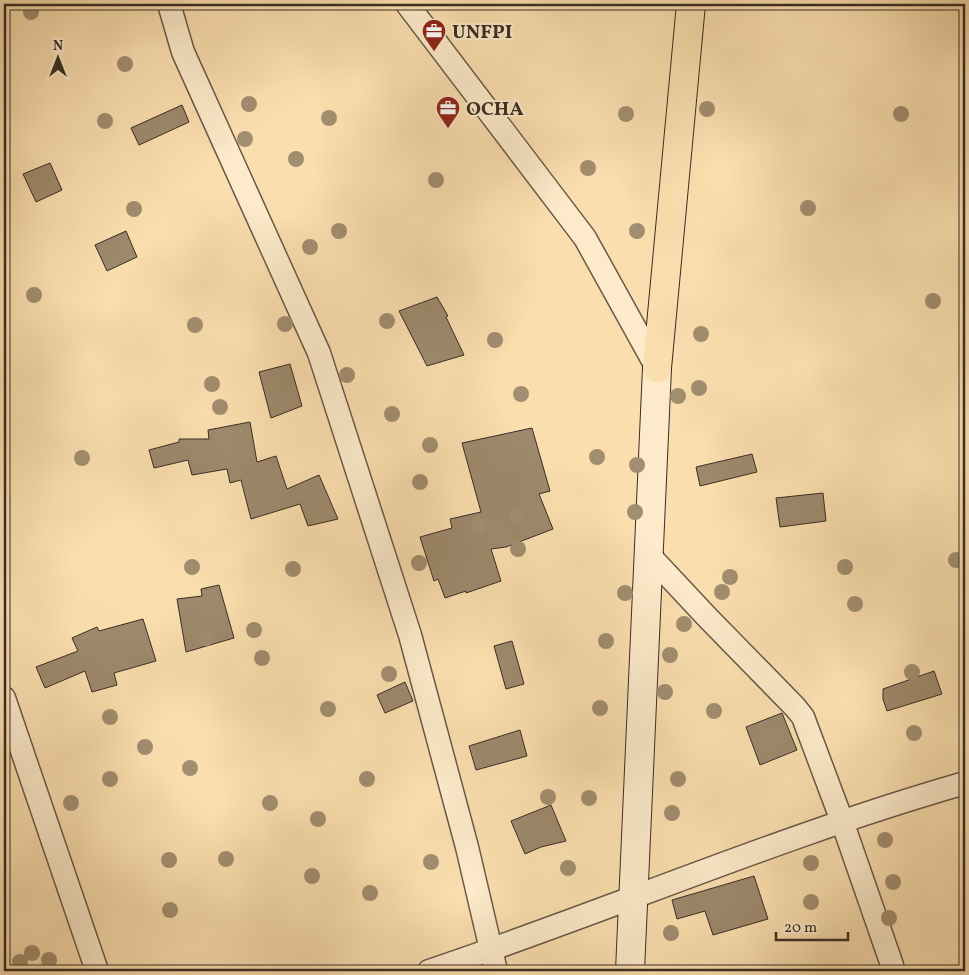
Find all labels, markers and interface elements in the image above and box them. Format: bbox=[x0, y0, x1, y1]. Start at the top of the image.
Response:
office icon: UNFPI bbox=[421, 18, 447, 52]
place label: UNFPI bbox=[452, 19, 512, 47]
north arrow bbox=[32, 32, 82, 82]
text: N bbox=[53, 37, 63, 56]
office icon: OCHA bbox=[435, 95, 461, 129]
place label: OCHA bbox=[466, 96, 524, 124]
scale bar bbox=[776, 910, 849, 942]
text: 20 m bbox=[784, 918, 817, 939]

